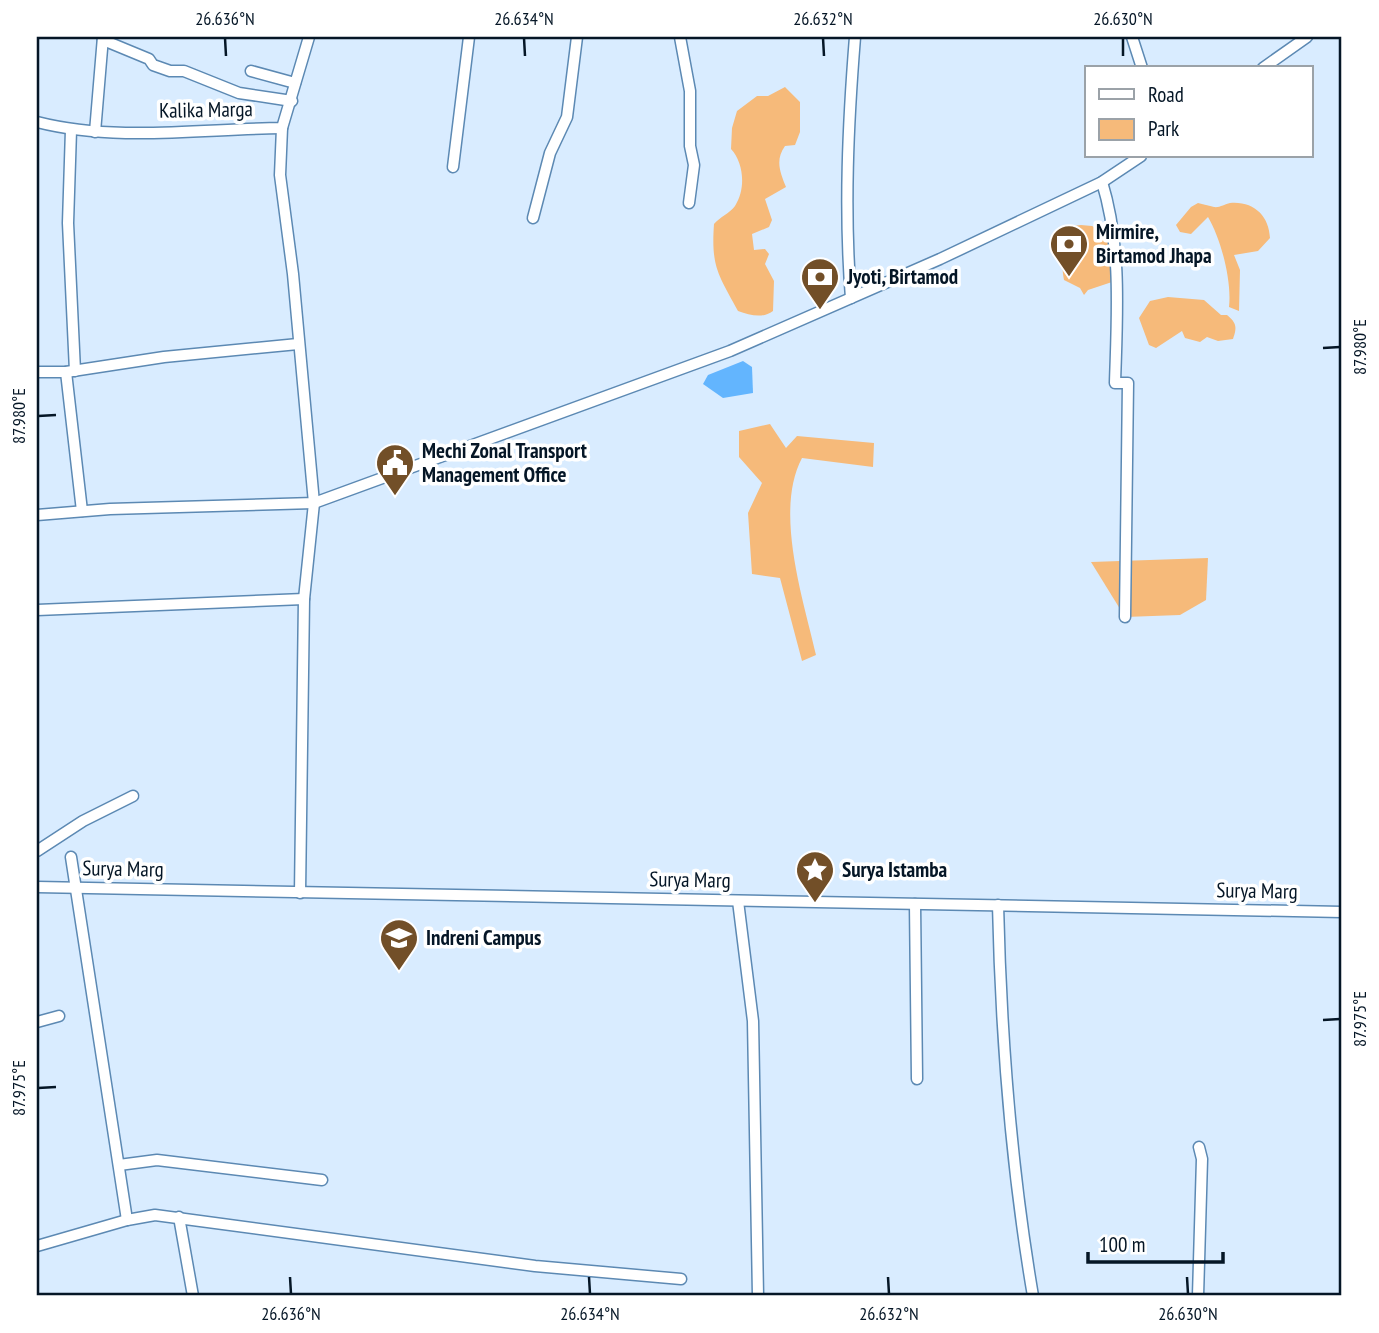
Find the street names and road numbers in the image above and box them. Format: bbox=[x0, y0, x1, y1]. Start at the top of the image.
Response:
street label: Kalika Marga bbox=[159, 95, 253, 124]
street label: Surya Marg bbox=[82, 854, 164, 883]
street label: Surya Marg bbox=[649, 865, 731, 894]
street label: Surya Marg bbox=[1216, 876, 1298, 905]

